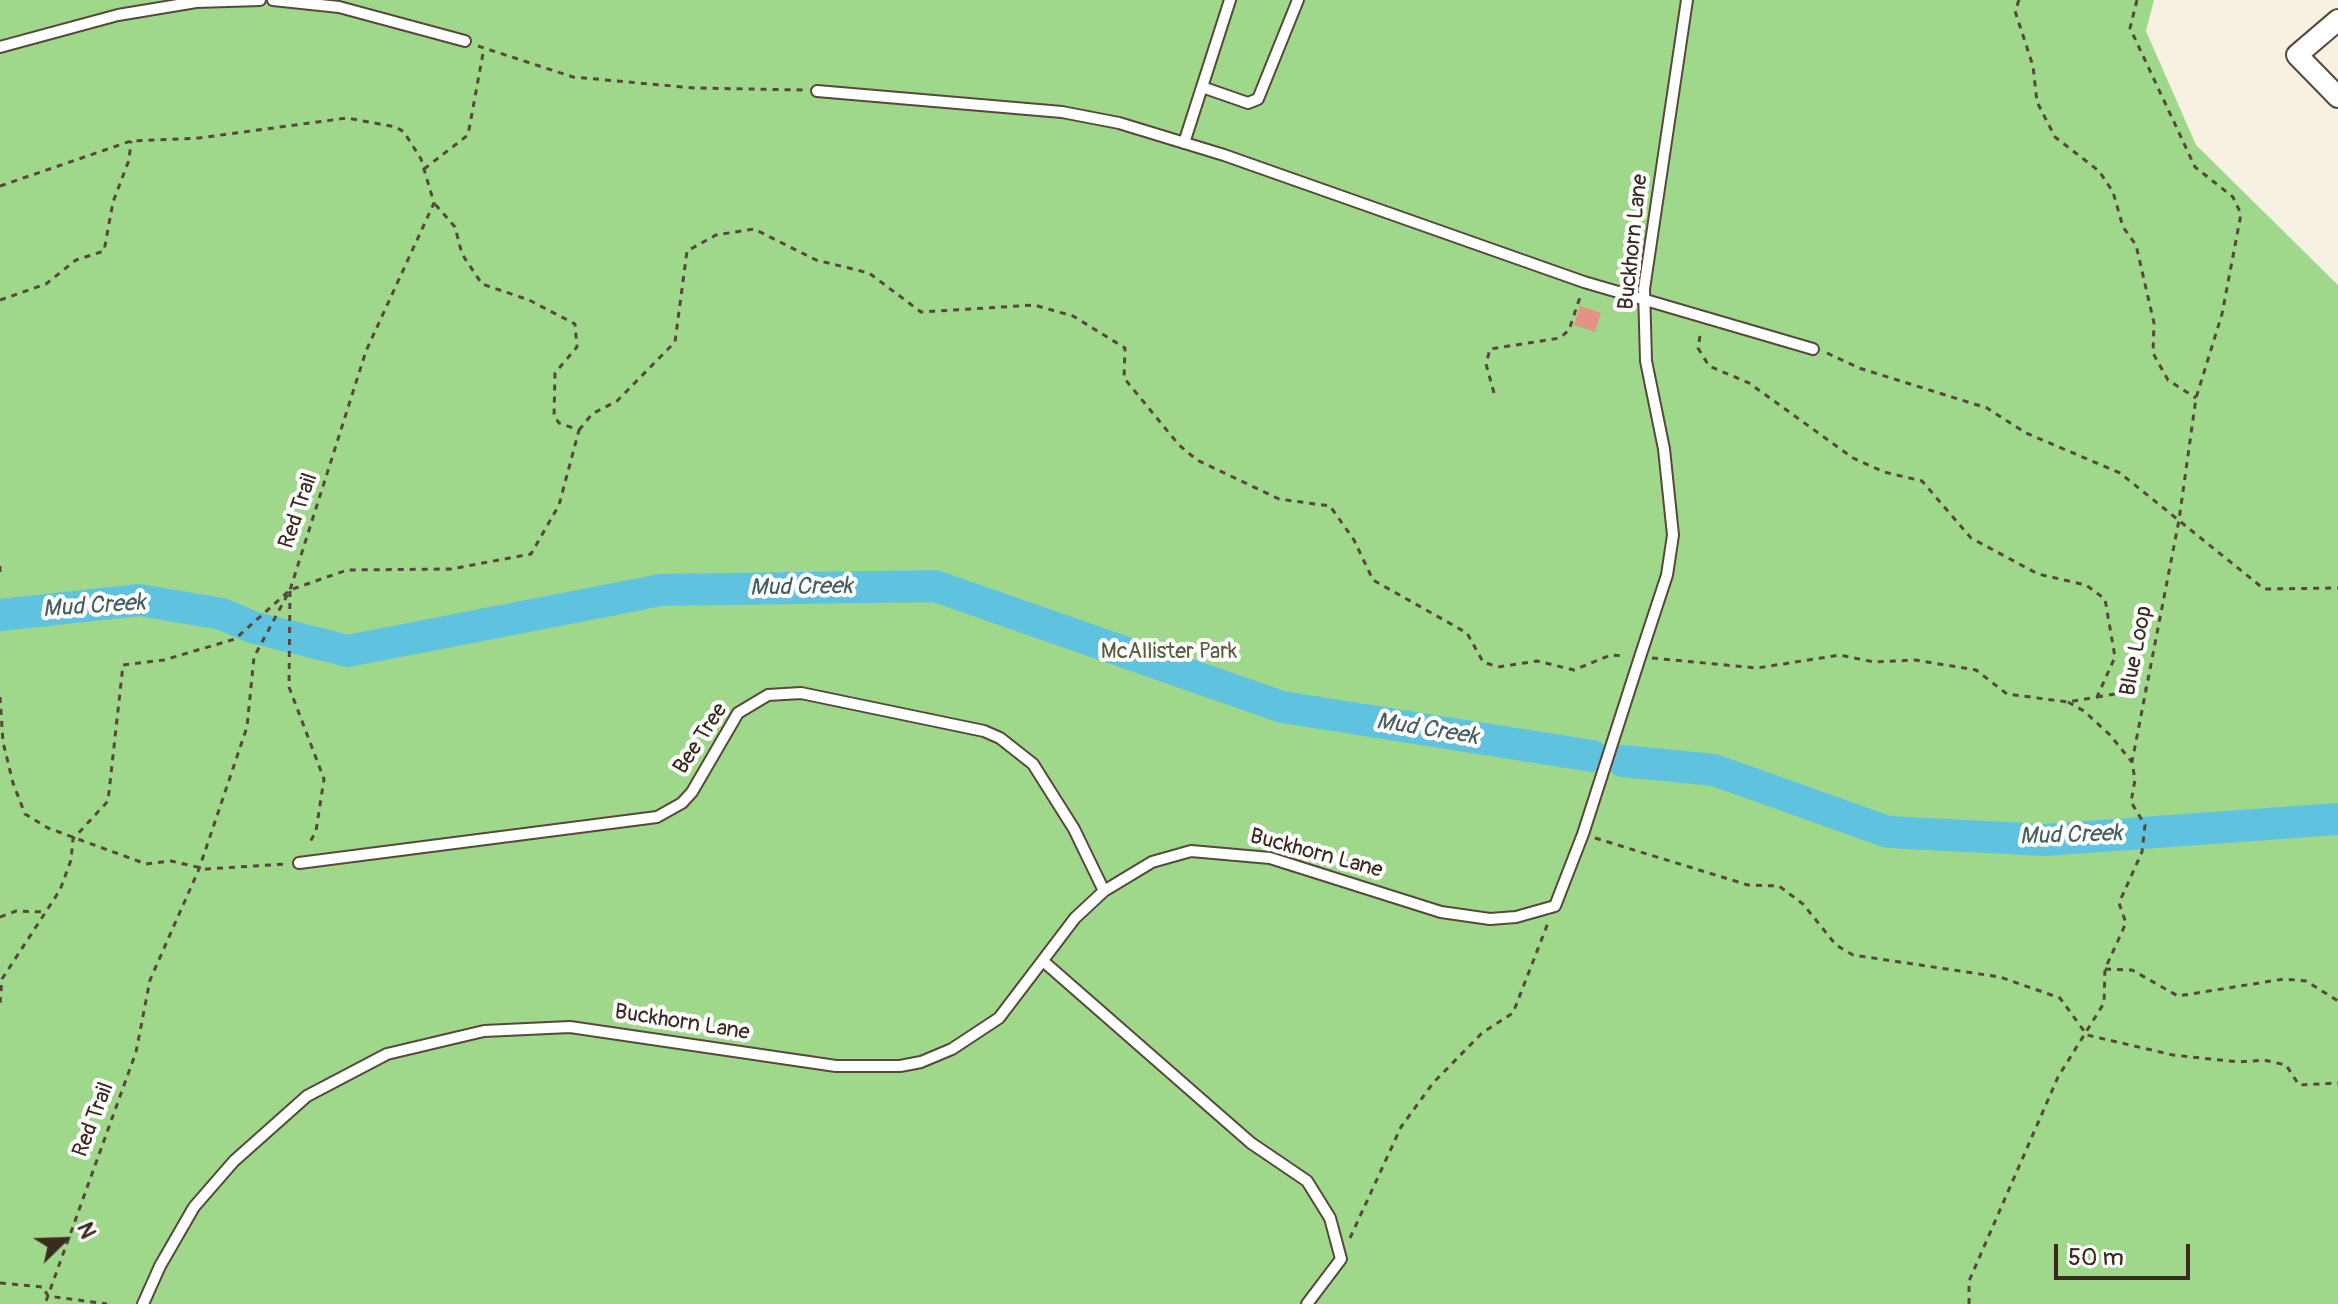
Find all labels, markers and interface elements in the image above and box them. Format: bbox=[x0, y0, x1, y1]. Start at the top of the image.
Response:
street label: Buckhorn Lane bbox=[1614, 173, 1654, 311]
street label: Red Trail bbox=[274, 470, 324, 552]
water label: Mud Creek bbox=[749, 573, 853, 603]
water label: Mud Creek bbox=[42, 589, 146, 625]
street label: Blue Loop bbox=[2115, 604, 2159, 698]
park label: McAllister Park bbox=[1101, 639, 1237, 665]
street label: Bee Tree bbox=[668, 698, 734, 780]
water label: Mud Creek bbox=[1374, 708, 1480, 752]
water label: Mud Creek bbox=[2019, 820, 2123, 852]
street label: Buckhorn Lane bbox=[1247, 824, 1385, 884]
street label: Buckhorn Lane bbox=[613, 999, 751, 1047]
street label: Red Trail bbox=[68, 1079, 120, 1161]
north arrow bbox=[24, 1200, 104, 1280]
text: N bbox=[70, 1218, 102, 1243]
scale bar bbox=[2058, 1228, 2194, 1278]
text: 50 m bbox=[2068, 1243, 2124, 1272]

